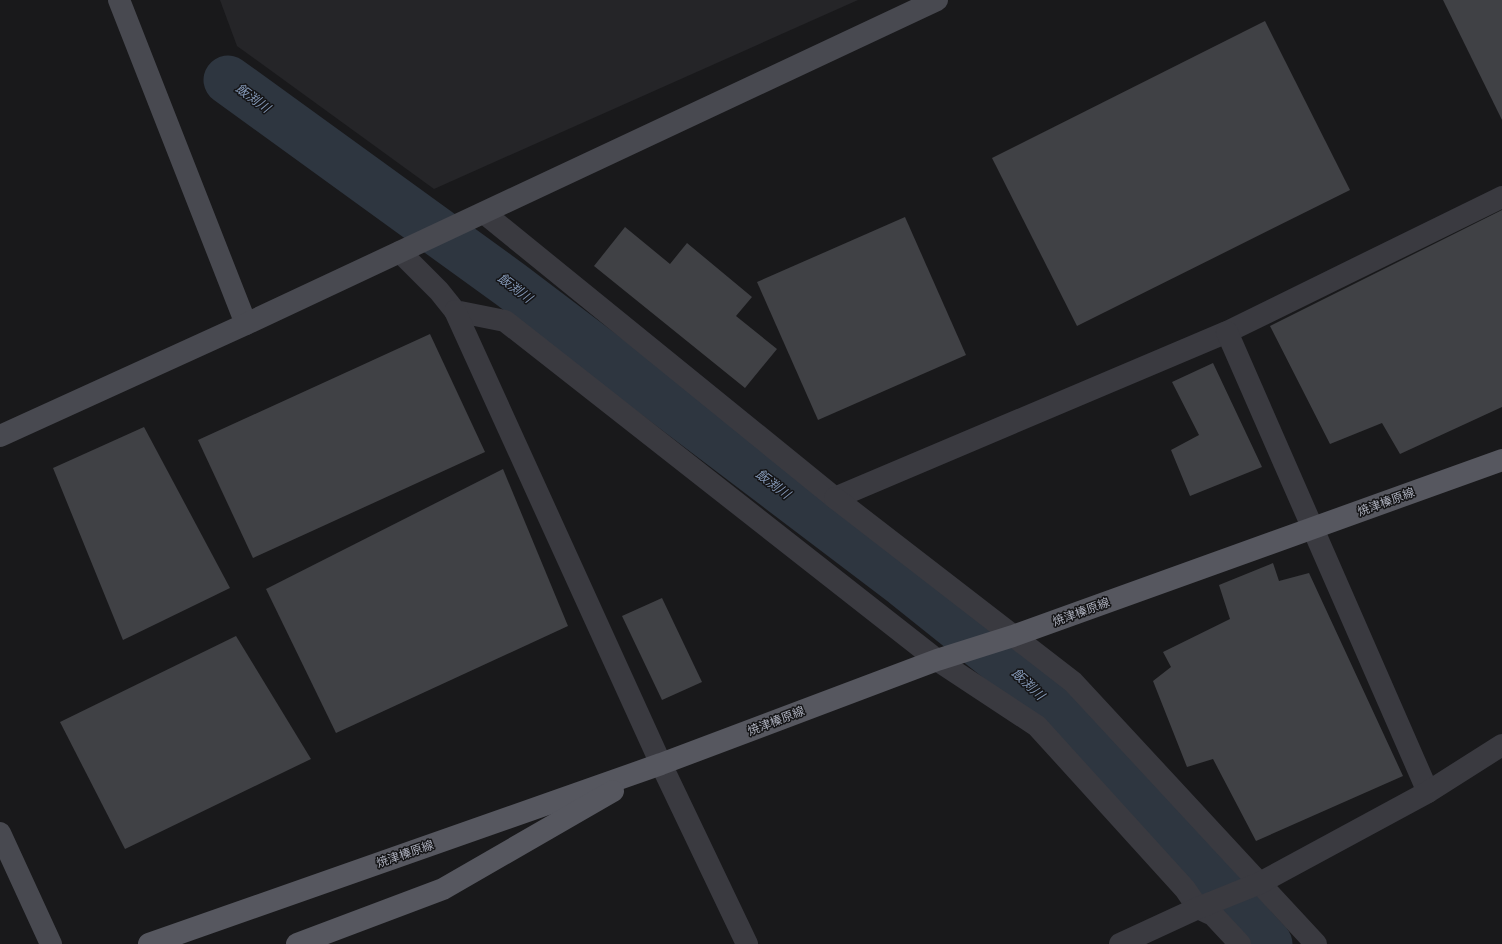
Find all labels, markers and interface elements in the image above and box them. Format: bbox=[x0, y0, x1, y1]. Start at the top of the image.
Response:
water label: 飯渕川 bbox=[232, 80, 275, 118]
water label: 飯渕川 bbox=[494, 269, 537, 308]
water label: 飯渕川 bbox=[752, 465, 795, 504]
street label: 焼津榛原線 bbox=[1355, 484, 1417, 520]
street label: 焼津榛原線 bbox=[1050, 594, 1112, 630]
water label: 飯渕川 bbox=[1008, 664, 1050, 705]
street label: 焼津榛原線 bbox=[745, 703, 807, 739]
street label: 焼津榛原線 bbox=[374, 837, 436, 871]

